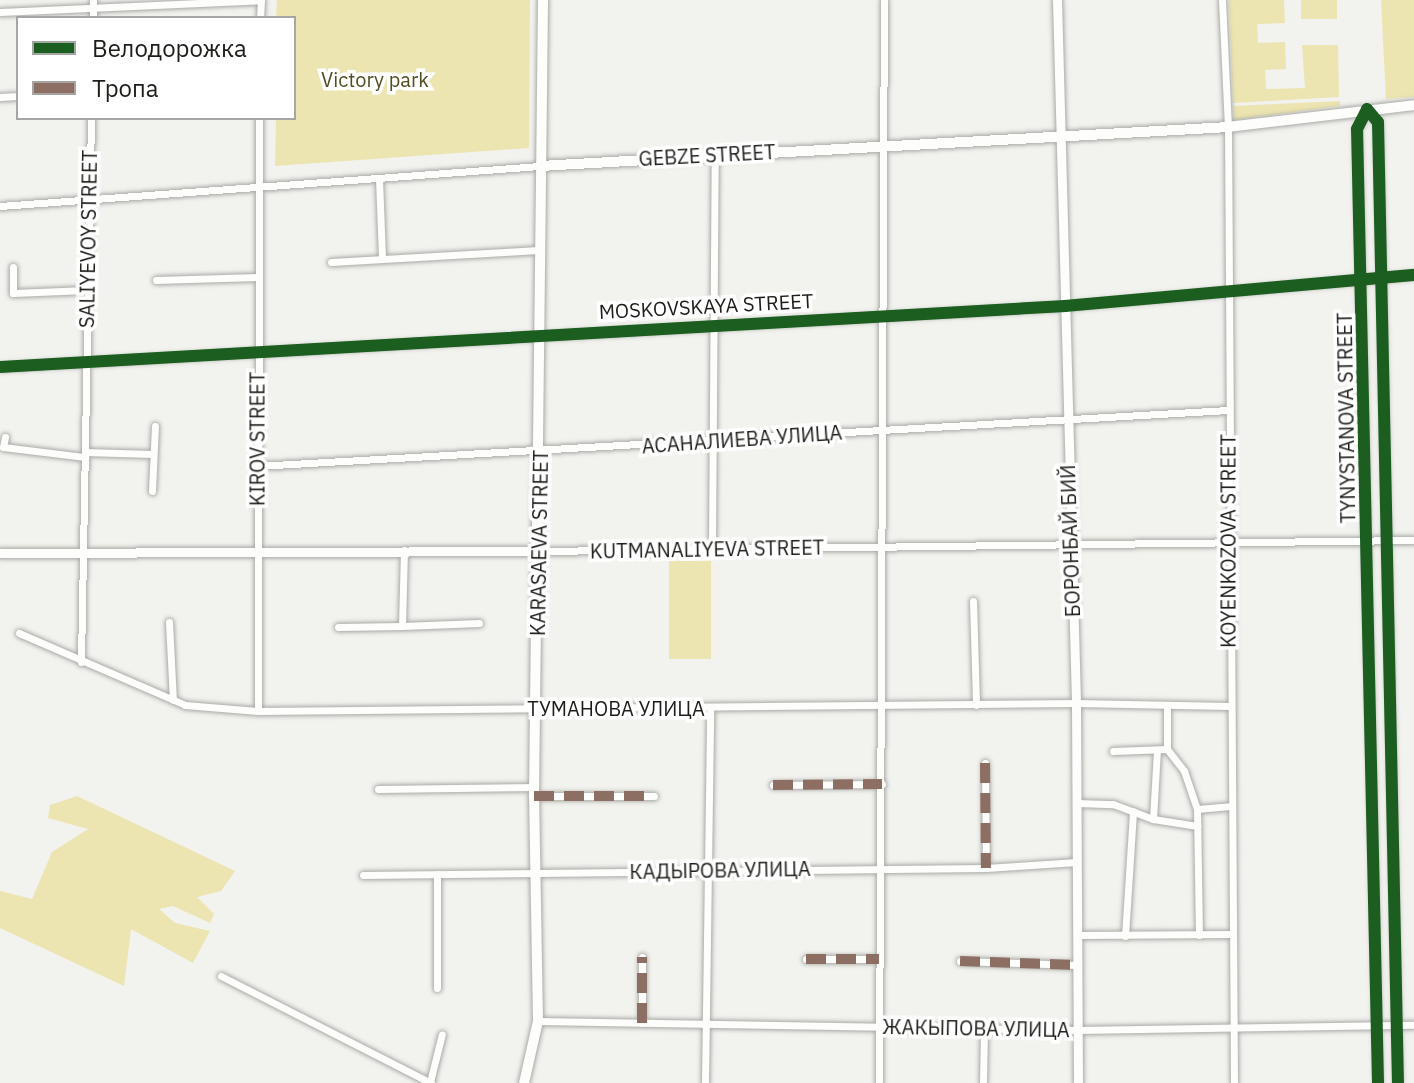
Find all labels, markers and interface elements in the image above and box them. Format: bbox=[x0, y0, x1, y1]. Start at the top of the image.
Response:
legend bbox=[16, 16, 296, 120]
text: Велодорожка bbox=[92, 32, 247, 64]
park label: Victory park bbox=[321, 67, 429, 91]
text: Тропа bbox=[92, 72, 159, 104]
street label: GEBZE STREET bbox=[638, 139, 776, 171]
street label: SALIYEVOY STREET bbox=[74, 150, 102, 328]
street label: MOSKOVSKAYA STREET bbox=[598, 288, 814, 324]
street label: TYNYSTANOVA STREET bbox=[1332, 313, 1360, 523]
street label: KIROV STREET bbox=[245, 372, 269, 506]
street label: АСАНАЛИЕВА УЛИЦА bbox=[641, 420, 843, 458]
street label: KOYENKOZOVA STREET bbox=[1216, 434, 1240, 648]
street label: KARASAEVA STREET bbox=[525, 450, 553, 636]
street label: БОРОНБАЙ БИЙ bbox=[1055, 464, 1085, 618]
street label: KUTMANALIYEVA STREET bbox=[590, 535, 824, 563]
street label: ТУМАНОВА УЛИЦА bbox=[527, 696, 705, 720]
street label: КАДЫРОВА УЛИЦА bbox=[629, 856, 811, 884]
street label: ЖАКЫПОВА УЛИЦА bbox=[882, 1014, 1070, 1042]

